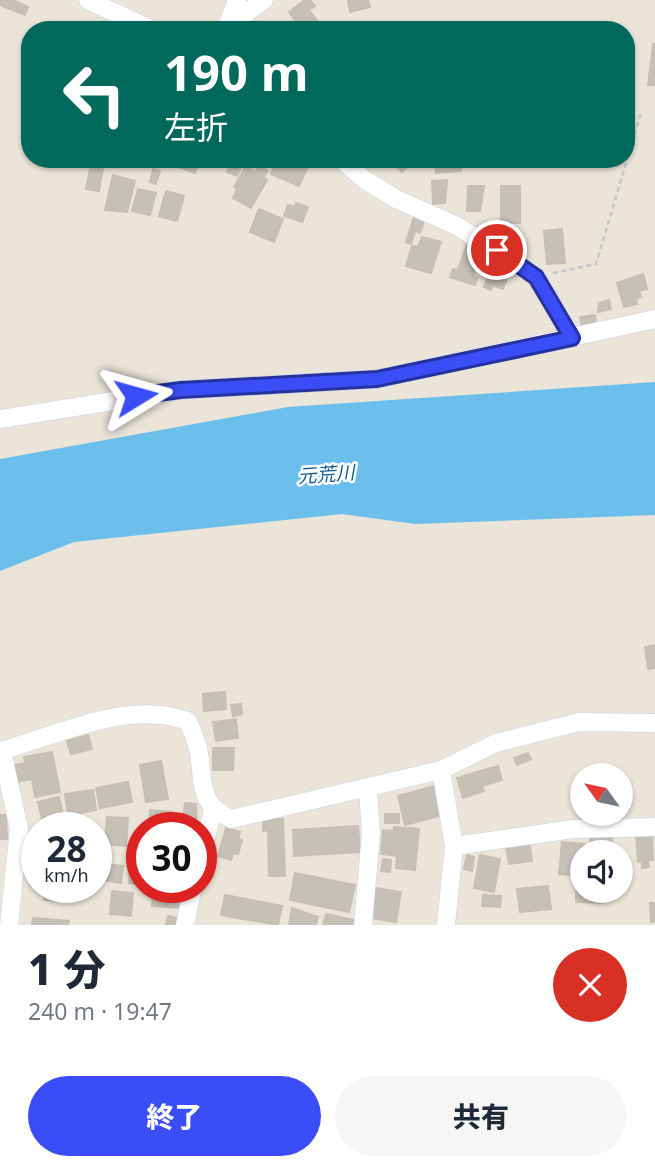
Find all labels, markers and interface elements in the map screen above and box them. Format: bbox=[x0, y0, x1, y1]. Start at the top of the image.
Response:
text: 190 m bbox=[164, 39, 309, 105]
icon: left bbox=[49, 49, 140, 140]
text: 左折 bbox=[164, 105, 228, 148]
pin bbox=[467, 220, 527, 280]
icon: arrive bbox=[478, 231, 516, 269]
position arrow bbox=[99, 359, 173, 433]
water label: 元荒川 bbox=[297, 459, 357, 489]
north arrow bbox=[570, 763, 634, 826]
map controls bbox=[570, 763, 633, 903]
speed limit sign: 30 bbox=[126, 812, 217, 903]
text: 28 bbox=[46, 825, 87, 872]
button: sound bbox=[570, 840, 633, 903]
text: km/h bbox=[44, 863, 89, 887]
text: 1 分 bbox=[28, 940, 105, 997]
button: close bbox=[553, 948, 627, 1022]
text: 240 m · 19:47 bbox=[28, 995, 172, 1027]
button: 終了 bbox=[28, 1076, 321, 1156]
button: 共有 bbox=[335, 1076, 627, 1156]

